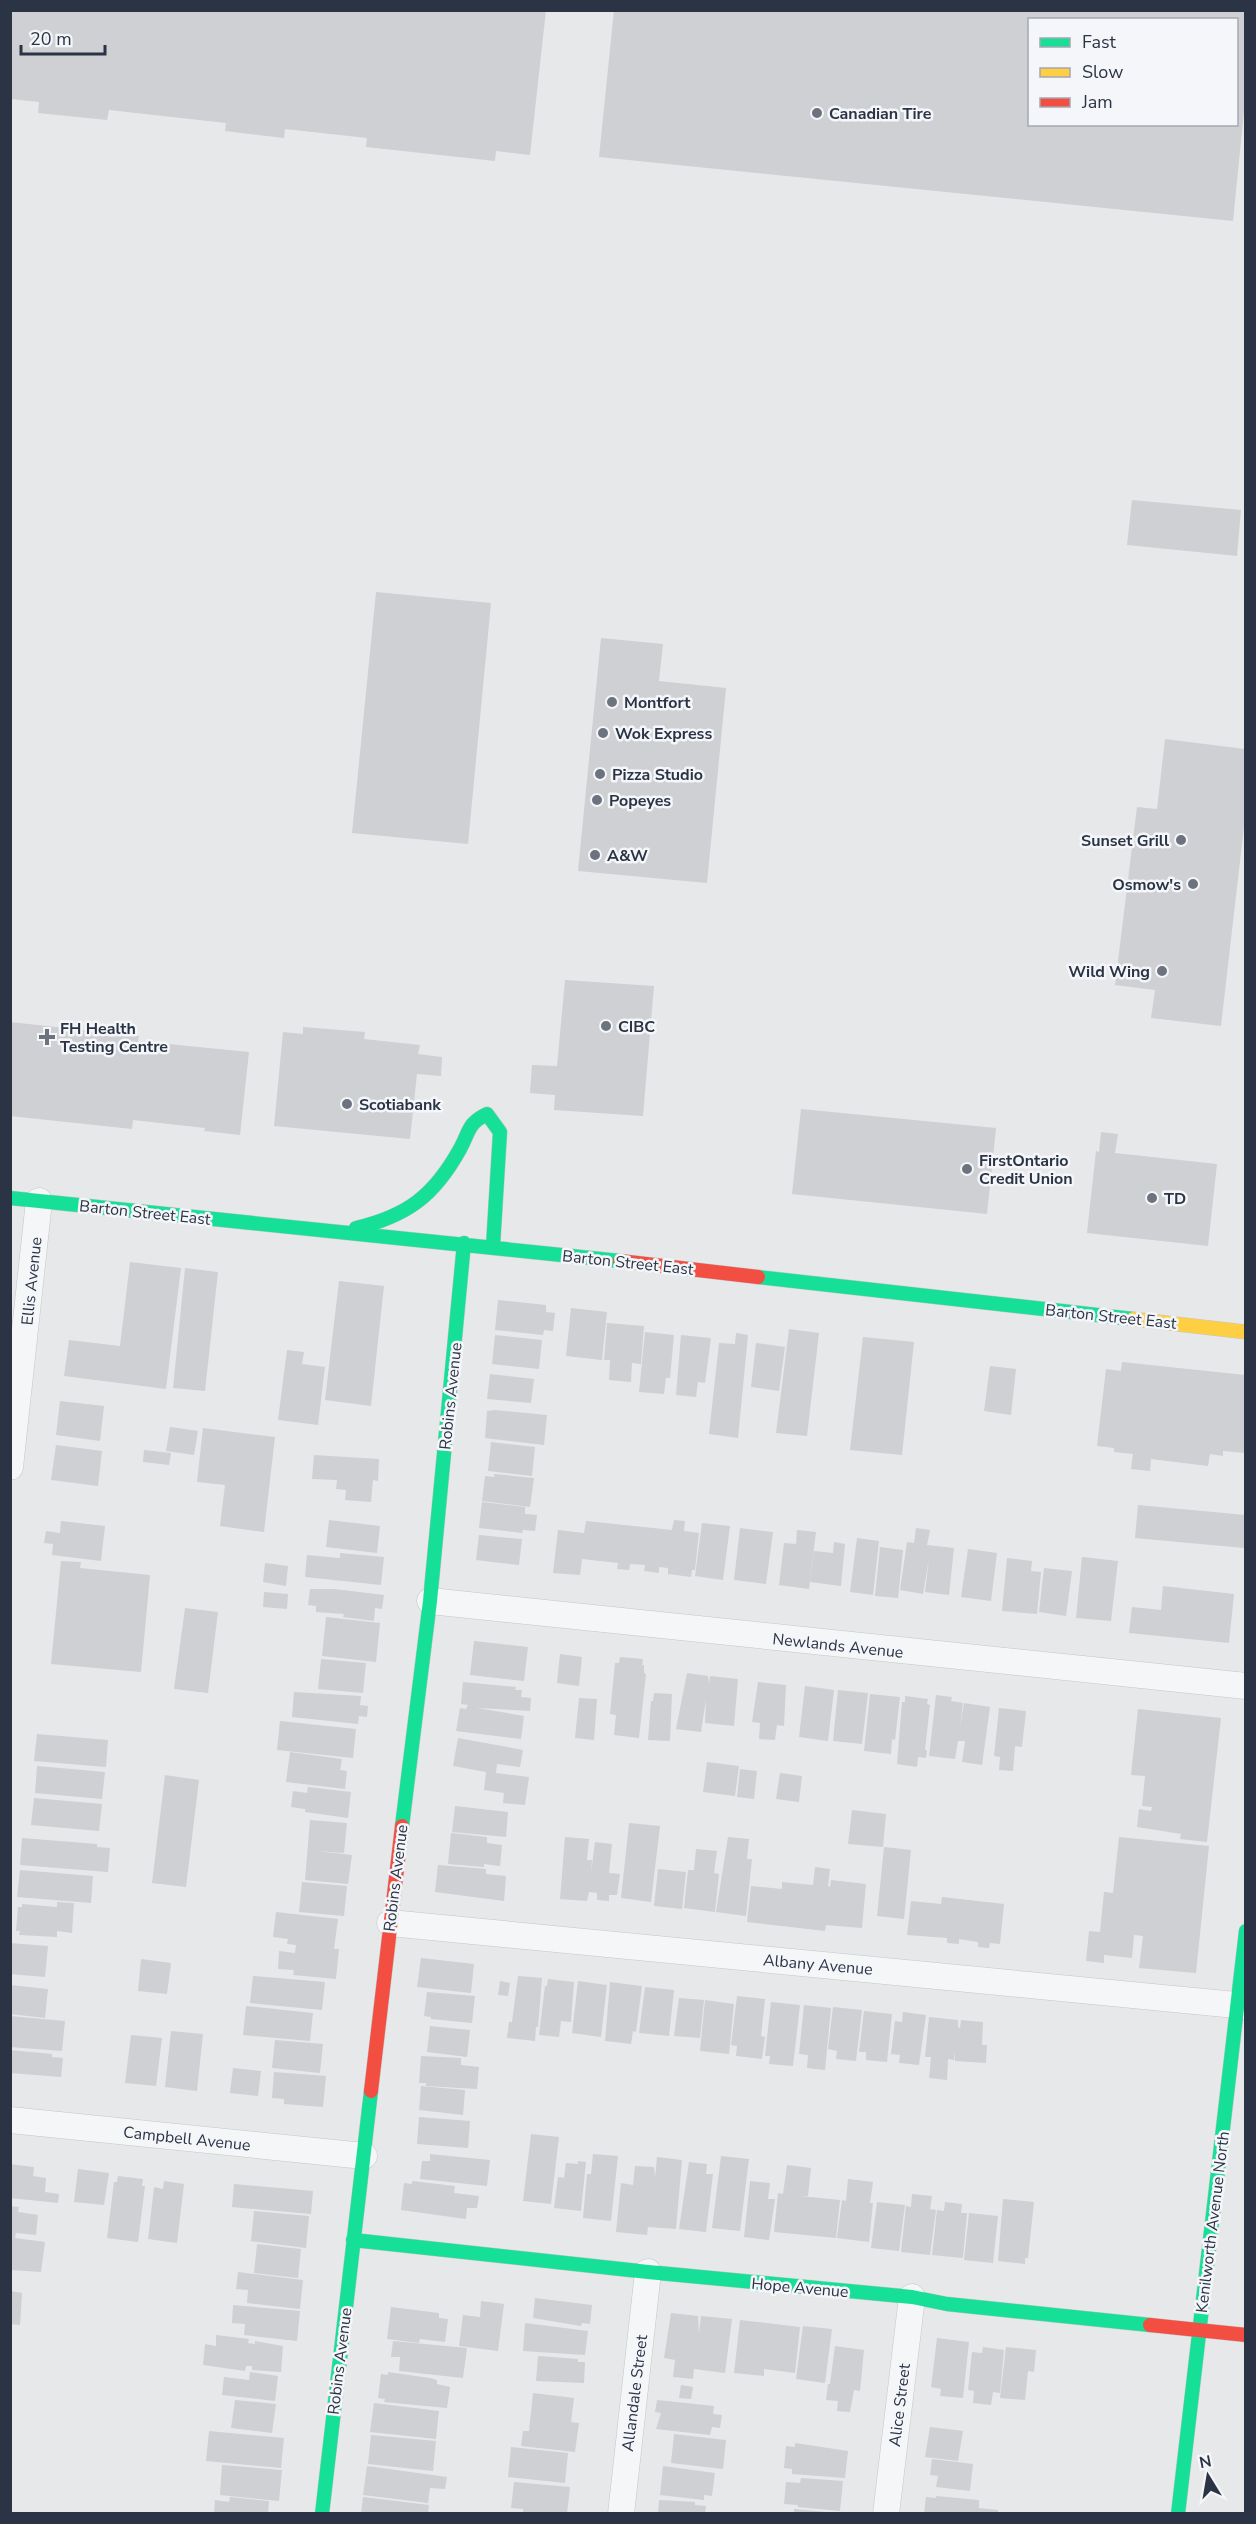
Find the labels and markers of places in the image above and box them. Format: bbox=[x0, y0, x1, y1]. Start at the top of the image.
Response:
place label: Canadian Tire bbox=[829, 103, 932, 125]
marker: Canadian Tire bbox=[810, 106, 824, 120]
place label: Montfort bbox=[624, 692, 691, 714]
marker: Montfort bbox=[605, 695, 619, 709]
place label: Wok Express bbox=[615, 723, 712, 745]
marker: Wok Express bbox=[596, 726, 610, 740]
place label: Pizza Studio bbox=[612, 764, 703, 786]
marker: Pizza Studio bbox=[593, 767, 607, 781]
place label: Popeyes bbox=[609, 790, 671, 812]
marker: Popeyes bbox=[590, 793, 604, 807]
place label: Sunset Grill bbox=[1081, 830, 1169, 852]
marker: Sunset Grill bbox=[1174, 833, 1188, 847]
place label: A&W bbox=[607, 845, 648, 867]
marker: A&W bbox=[588, 848, 602, 862]
place label: Osmow's bbox=[1112, 874, 1181, 896]
marker: Osmow's bbox=[1186, 877, 1200, 891]
place label: Wild Wing bbox=[1068, 961, 1150, 983]
marker: Wild Wing bbox=[1155, 964, 1169, 978]
place label: CIBC bbox=[618, 1016, 655, 1038]
place label: FH Health Testing Centre bbox=[60, 1018, 168, 1058]
marker: CIBC bbox=[599, 1019, 613, 1033]
marker: FH Health Testing Centre bbox=[38, 1028, 56, 1046]
place label: Scotiabank bbox=[359, 1094, 441, 1116]
marker: Scotiabank bbox=[340, 1097, 354, 1111]
place label: FirstOntario Credit Union bbox=[979, 1150, 1073, 1190]
marker: FirstOntario Credit Union bbox=[960, 1162, 974, 1176]
place label: TD bbox=[1164, 1188, 1186, 1210]
marker: TD bbox=[1145, 1191, 1159, 1205]

